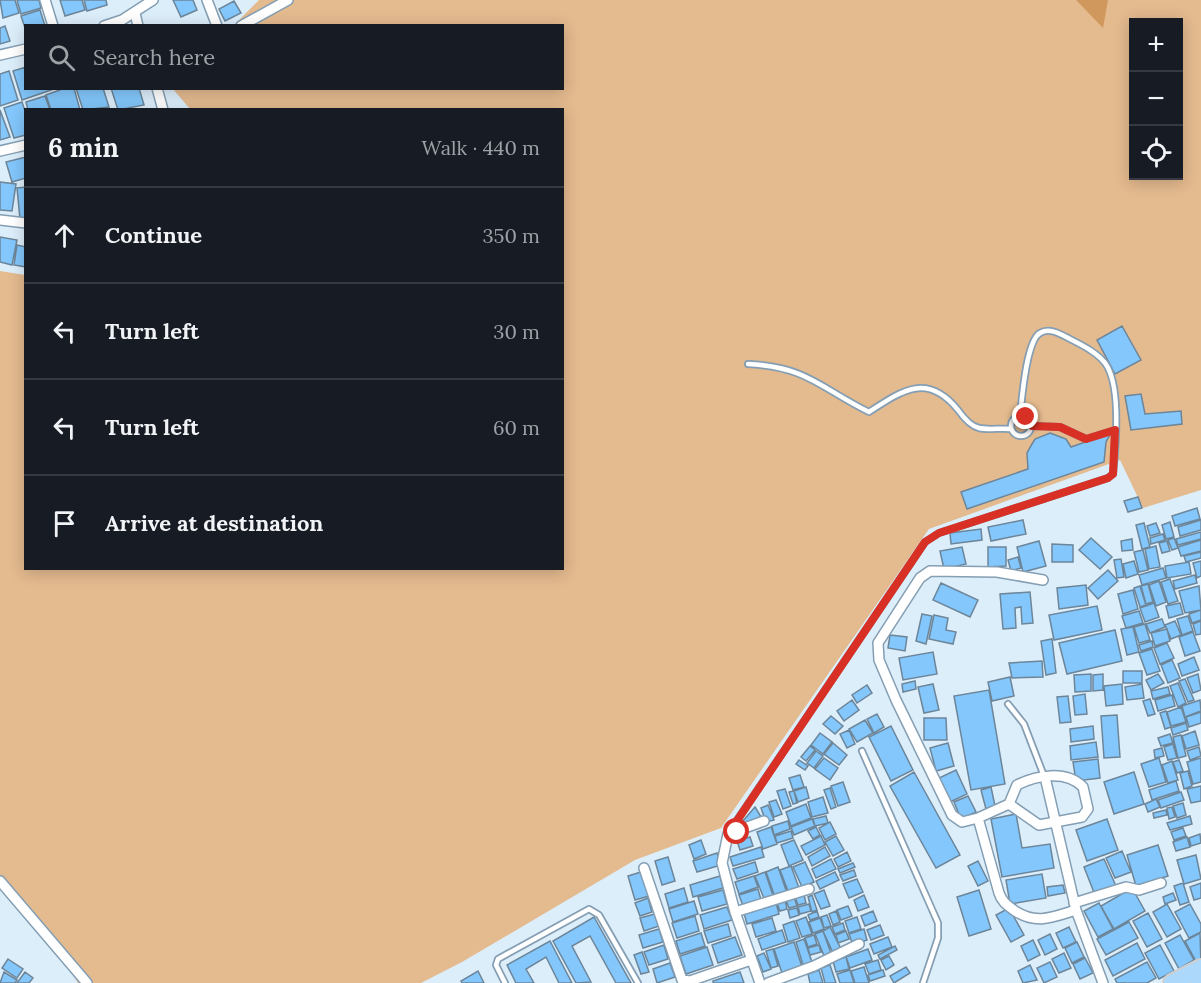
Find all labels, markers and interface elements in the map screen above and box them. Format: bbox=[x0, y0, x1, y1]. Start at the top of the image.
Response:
map controls bbox=[1129, 18, 1183, 180]
button: + bbox=[1129, 18, 1183, 72]
search box bbox=[24, 24, 564, 90]
icon: search bbox=[45, 41, 78, 74]
text: Search here bbox=[93, 43, 215, 71]
button: − bbox=[1129, 72, 1183, 126]
button: locate bbox=[1129, 126, 1183, 180]
text: 6 min bbox=[48, 131, 119, 164]
text: Walk · 440 m bbox=[422, 135, 540, 160]
icon: ahead bbox=[48, 219, 81, 252]
text: Continue bbox=[105, 221, 202, 249]
text: 350 m bbox=[482, 223, 540, 248]
icon: left bbox=[48, 315, 81, 348]
text: Turn left bbox=[105, 317, 199, 345]
text: 30 m bbox=[493, 319, 540, 344]
route end bbox=[1012, 403, 1038, 429]
icon: left bbox=[48, 411, 81, 444]
text: Turn left bbox=[105, 413, 199, 441]
text: 60 m bbox=[493, 415, 540, 440]
icon: arrive bbox=[48, 507, 81, 540]
text: Arrive at destination bbox=[105, 509, 323, 537]
route start bbox=[723, 818, 749, 844]

